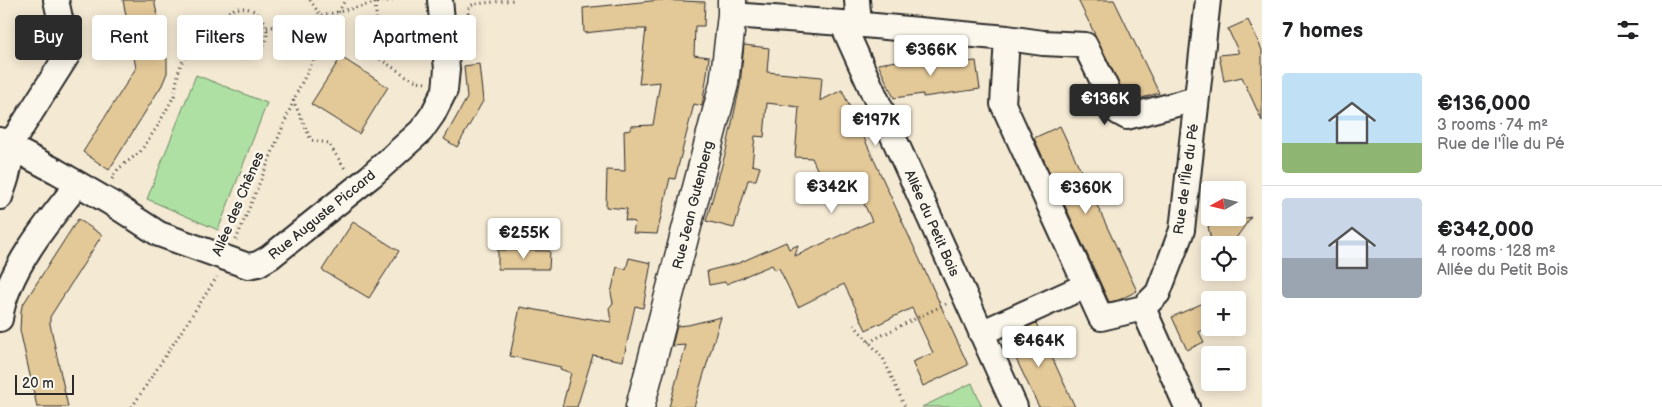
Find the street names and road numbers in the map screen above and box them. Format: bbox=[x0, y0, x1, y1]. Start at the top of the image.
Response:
street label: Rue de l'Île du Pé bbox=[1169, 122, 1202, 235]
street label: Rue Jean Gutenberg bbox=[669, 139, 717, 271]
street label: Allée des Chênes bbox=[208, 149, 268, 259]
street label: Rue Auguste Piccard bbox=[265, 167, 379, 263]
street label: Allée du Petit Bois bbox=[901, 167, 963, 279]

